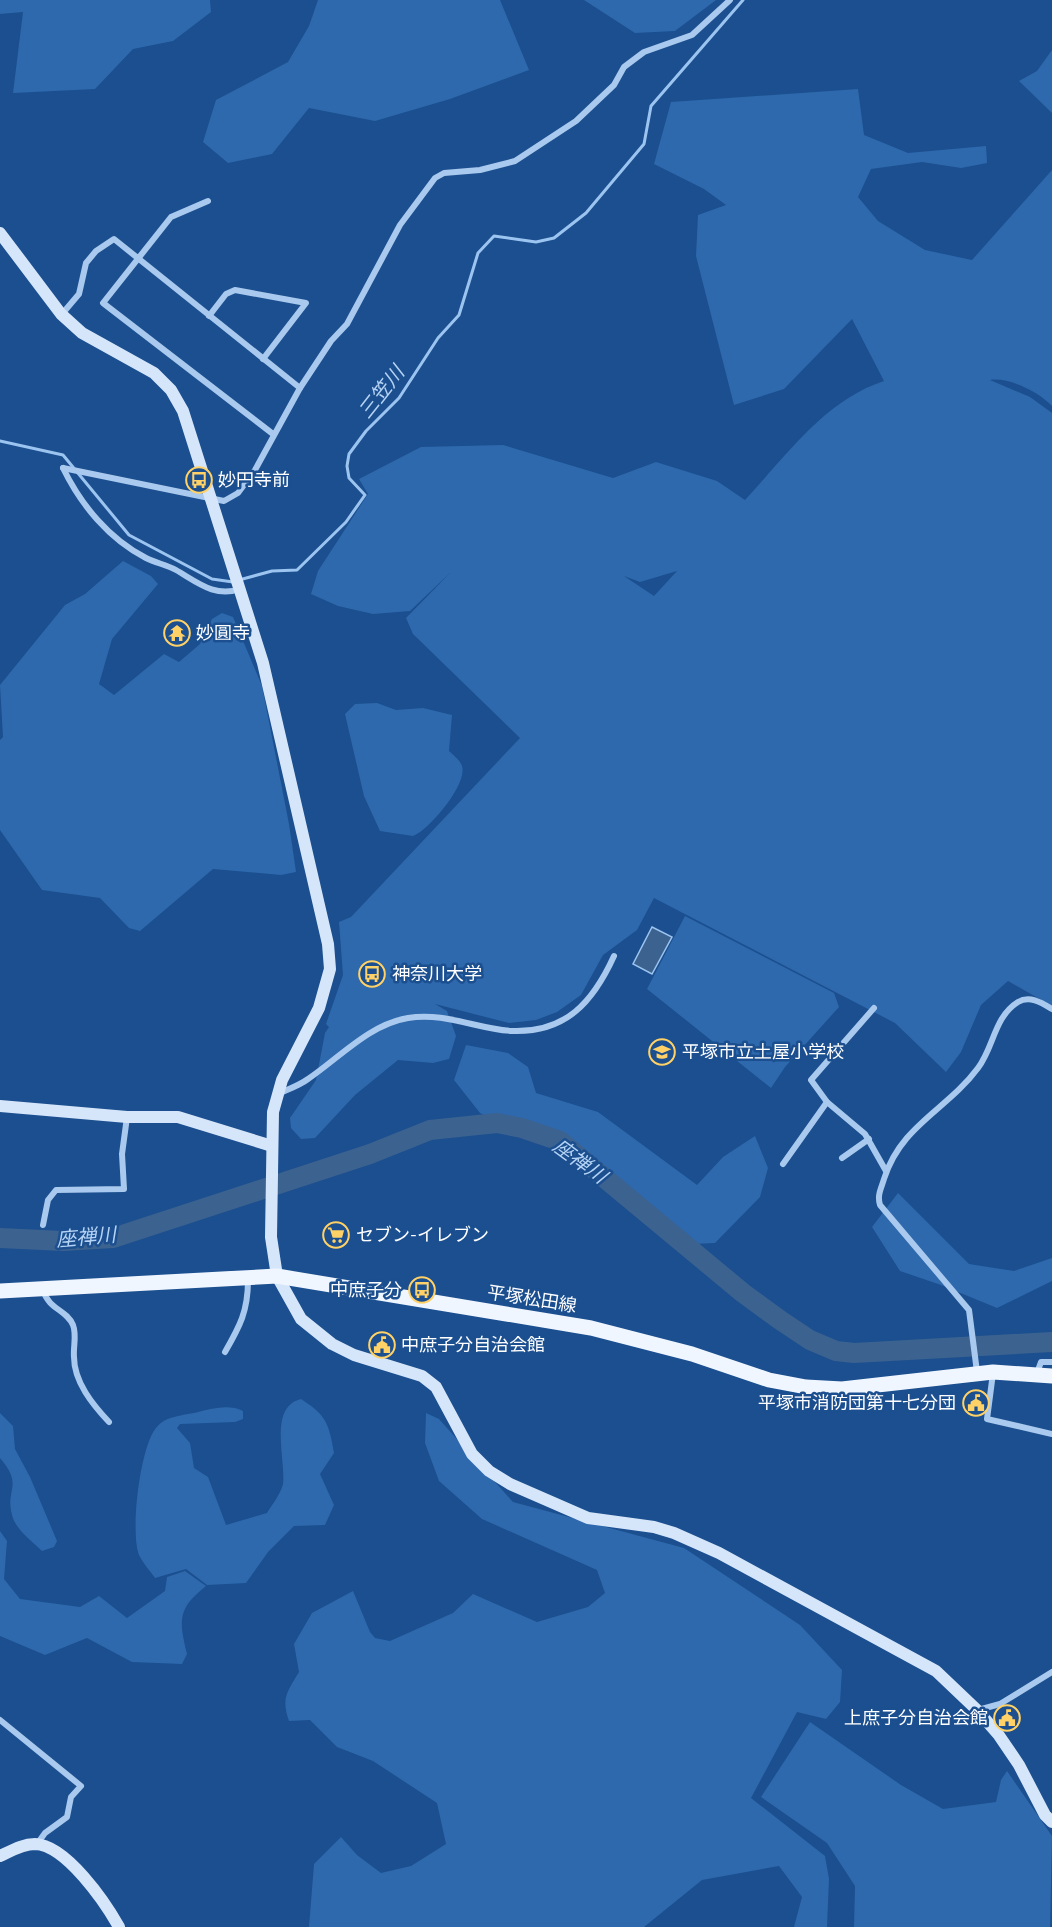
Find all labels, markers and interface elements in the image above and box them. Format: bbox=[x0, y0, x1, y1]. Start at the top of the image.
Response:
water label: 三笠川 bbox=[353, 359, 410, 423]
bus stop icon: 妙円寺前 bbox=[184, 465, 214, 495]
place label: 妙円寺前 bbox=[218, 469, 290, 491]
temple icon: 妙圓寺 bbox=[162, 618, 192, 648]
place label: 妙圓寺 bbox=[196, 622, 250, 644]
bus stop icon: 神奈川大学 bbox=[357, 959, 387, 989]
place label: 神奈川大学 bbox=[392, 963, 482, 985]
school or university icon: 平塚市立土屋小学校 bbox=[647, 1037, 677, 1067]
place label: 平塚市立土屋小学校 bbox=[682, 1041, 844, 1063]
water label: 座禅川 bbox=[549, 1134, 613, 1190]
supermarket icon: セブン-イレブン bbox=[321, 1220, 351, 1250]
water label: 座禅川 bbox=[55, 1222, 119, 1252]
place label: セブン-イレブン bbox=[356, 1224, 489, 1246]
bus stop icon: 中庶子分 bbox=[407, 1275, 437, 1305]
place label: 中庶子分 bbox=[330, 1279, 402, 1301]
street label: 平塚松田線 bbox=[486, 1281, 578, 1317]
public building icon: 中庶子分自治会館 bbox=[367, 1330, 397, 1360]
place label: 中庶子分自治会館 bbox=[401, 1334, 545, 1356]
public building icon: 平塚市消防団第十七分団 bbox=[961, 1388, 991, 1418]
place label: 平塚市消防団第十七分団 bbox=[758, 1392, 956, 1414]
public building icon: 上庶子分自治会館 bbox=[992, 1703, 1022, 1733]
place label: 上庶子分自治会館 bbox=[844, 1707, 988, 1729]

